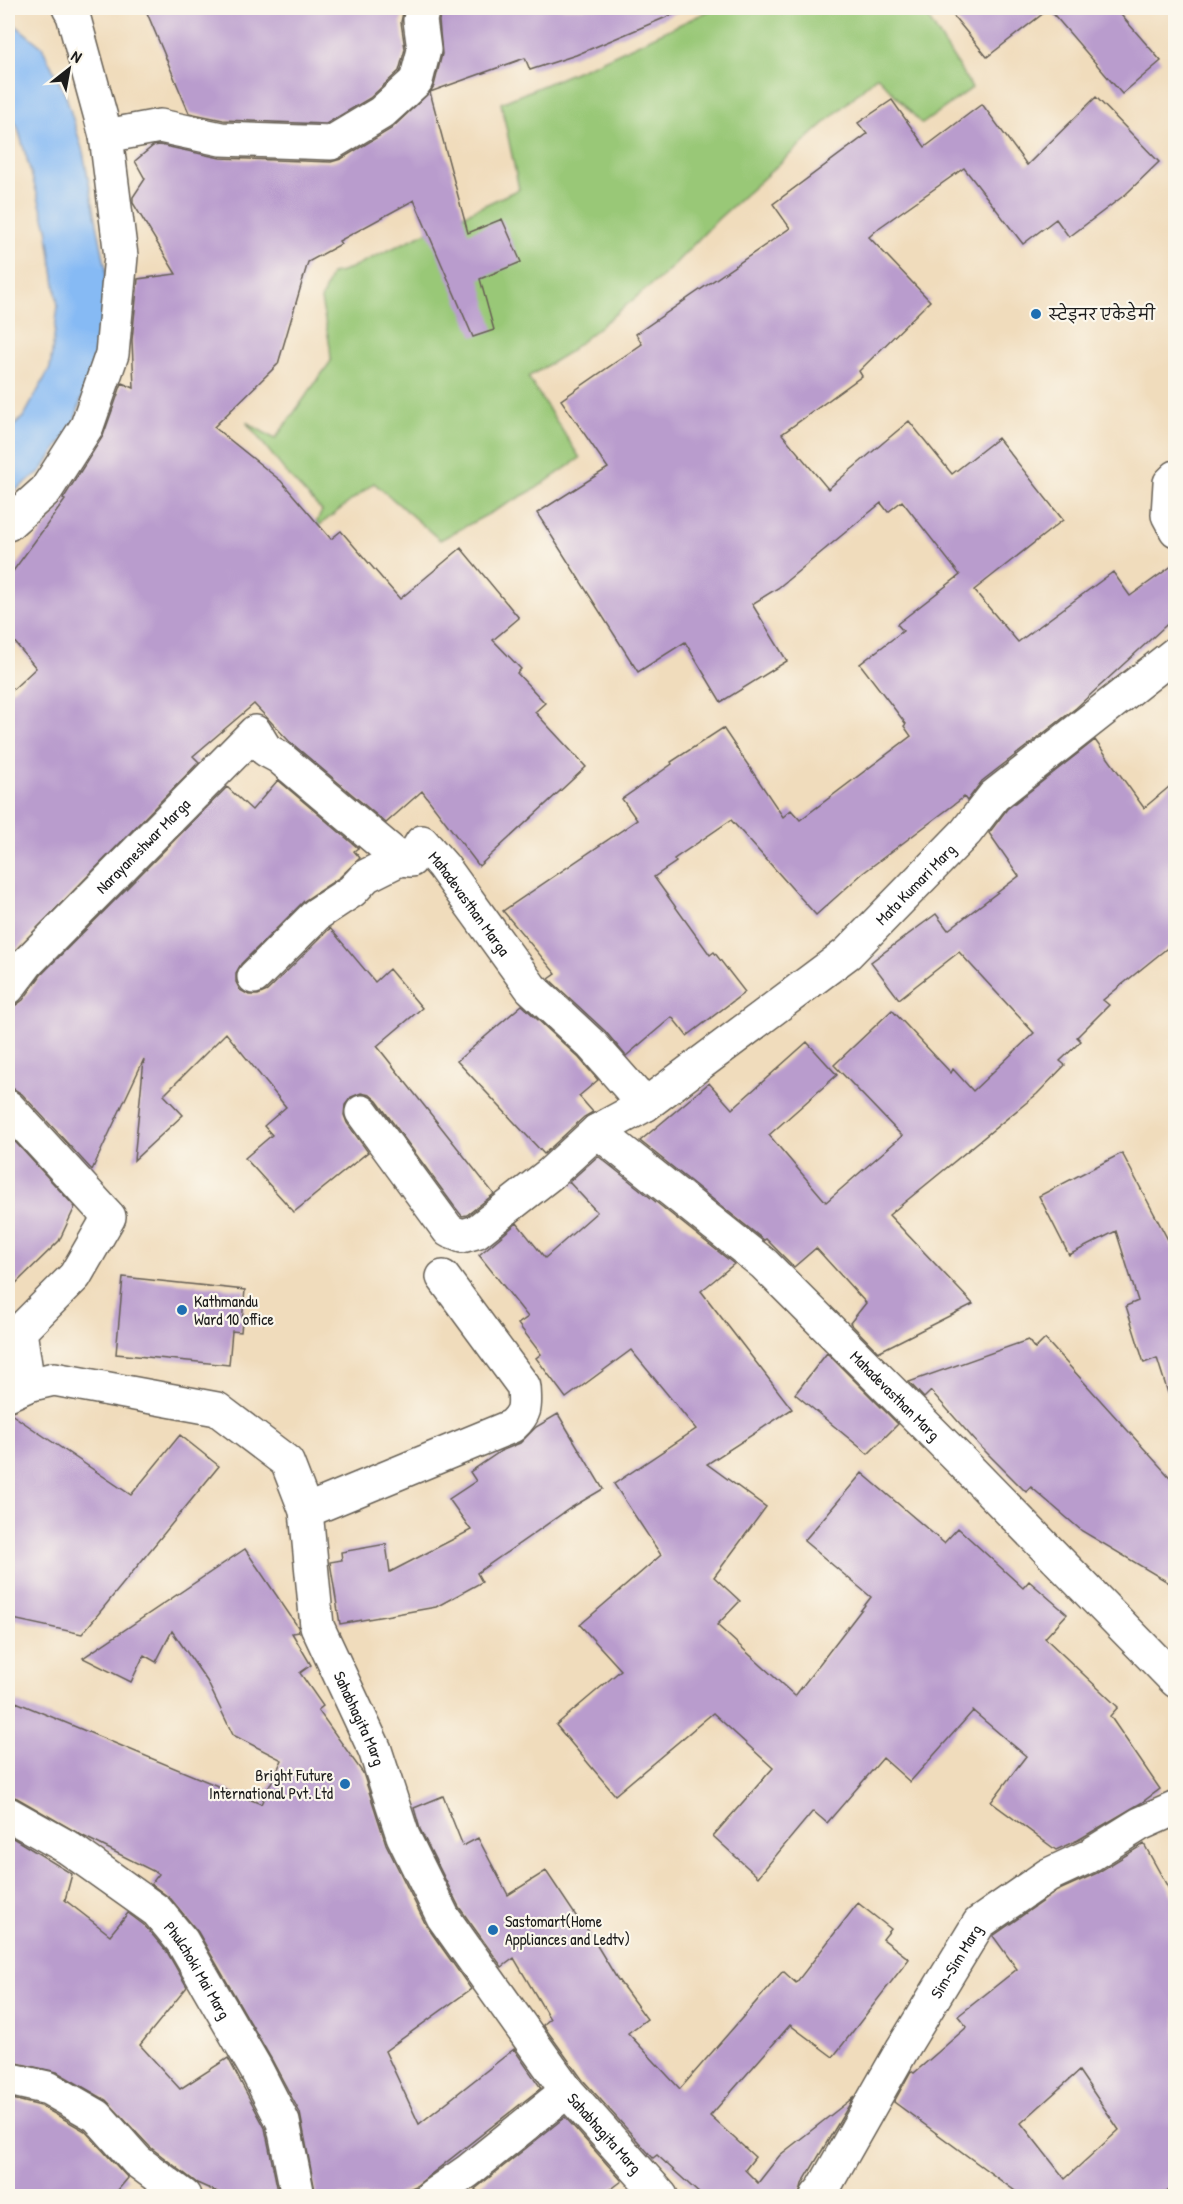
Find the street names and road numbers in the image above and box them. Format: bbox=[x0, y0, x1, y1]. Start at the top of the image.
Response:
street label: Narayaneshwar Marga bbox=[91, 793, 195, 898]
street label: Mata Kumari Marg bbox=[870, 839, 960, 930]
street label: Mahadevasthan Marga bbox=[424, 846, 515, 960]
street label: Mahadevasthan Marg bbox=[845, 1345, 945, 1445]
street label: Sahabhagita Marg bbox=[329, 1668, 390, 1768]
street label: Phulchoki Mai Marg bbox=[159, 1917, 236, 2023]
street label: Sim-Sim Marg bbox=[925, 1920, 987, 2002]
street label: Sahabhagita Marg bbox=[563, 2088, 647, 2178]

